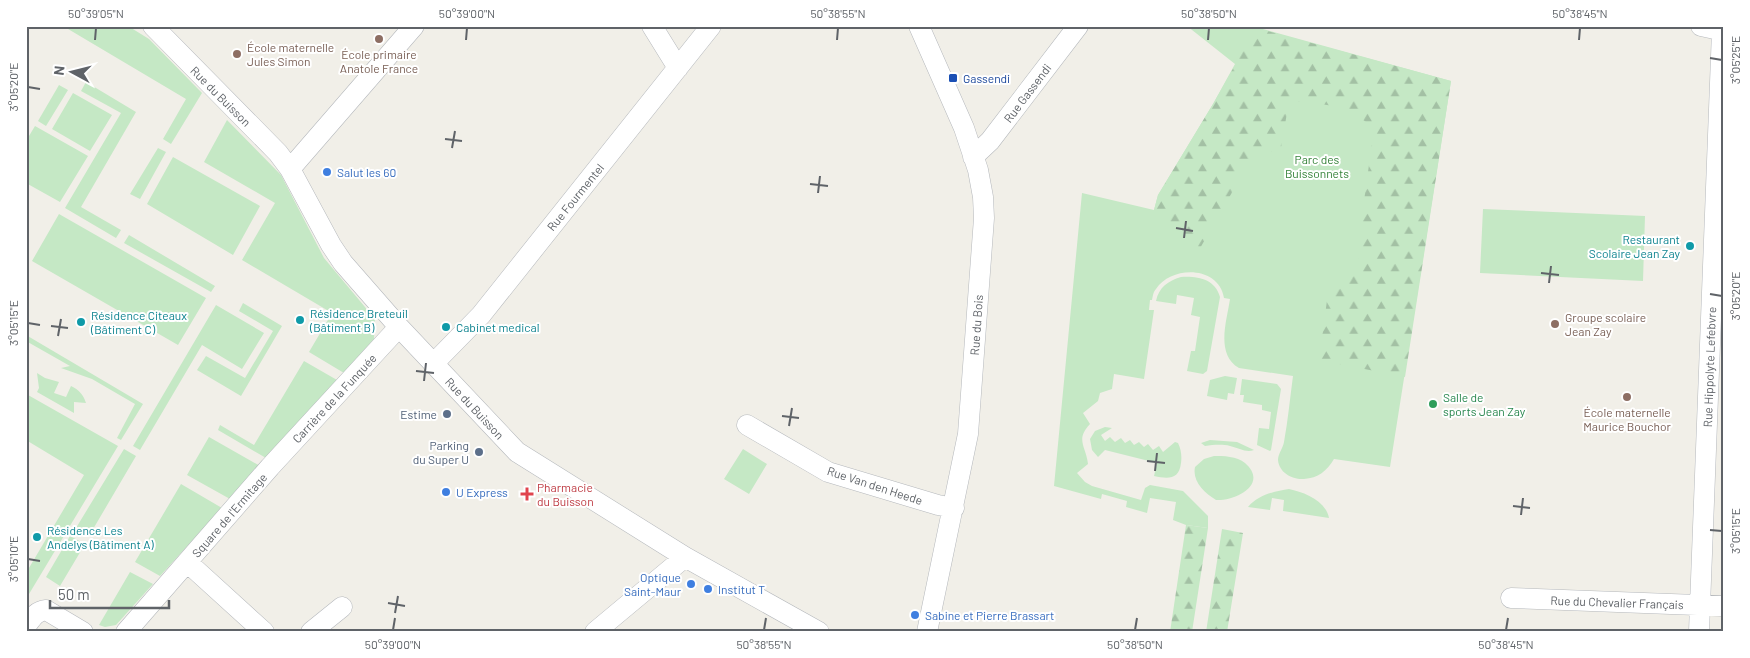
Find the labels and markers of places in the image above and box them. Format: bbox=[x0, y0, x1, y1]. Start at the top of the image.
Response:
marker: École primaire Anatole France bbox=[373, 33, 385, 45]
place label: École maternelle Jules Simon bbox=[247, 40, 334, 68]
place label: École primaire Anatole France bbox=[340, 47, 418, 75]
marker: École maternelle Jules Simon bbox=[231, 48, 243, 60]
place label: Gassendi bbox=[963, 71, 1010, 85]
marker: Gassendi bbox=[947, 72, 959, 84]
place label: Salut les 60 bbox=[337, 165, 396, 179]
marker: Salut les 60 bbox=[321, 166, 333, 178]
place label: Restaurant Scolaire Jean Zay bbox=[1589, 232, 1680, 260]
marker: Restaurant Scolaire Jean Zay bbox=[1684, 240, 1696, 252]
place label: Résidence Breteuil (Bâtiment B) bbox=[309, 306, 408, 334]
place label: Résidence Citeaux (Bâtiment C) bbox=[90, 308, 187, 336]
place label: Groupe scolaire Jean Zay bbox=[1565, 310, 1646, 338]
marker: Résidence Breteuil (Bâtiment B) bbox=[294, 314, 306, 326]
marker: Résidence Citeaux (Bâtiment C) bbox=[75, 316, 87, 328]
marker: Groupe scolaire Jean Zay bbox=[1549, 318, 1561, 330]
place label: Cabinet medical bbox=[456, 320, 539, 334]
marker: Cabinet medical bbox=[440, 321, 452, 333]
place label: Salle de sports Jean Zay bbox=[1443, 390, 1526, 418]
marker: École maternelle Maurice Bouchor bbox=[1621, 391, 1633, 403]
marker: Salle de sports Jean Zay bbox=[1427, 398, 1439, 410]
place label: École maternelle Maurice Bouchor bbox=[1583, 405, 1671, 433]
place label: Estime bbox=[400, 407, 437, 421]
marker: Estime bbox=[441, 408, 453, 420]
place label: Parking du Super U bbox=[413, 438, 469, 466]
marker: Parking du Super U bbox=[473, 446, 485, 458]
place label: Pharmacie du Buisson bbox=[537, 480, 594, 508]
place label: U Express bbox=[456, 485, 508, 499]
marker: U Express bbox=[440, 486, 452, 498]
marker: Pharmacie du Buisson bbox=[521, 488, 533, 500]
place label: Résidence Les Andelys (Bâtiment A) bbox=[47, 523, 155, 551]
marker: Résidence Les Andelys (Bâtiment A) bbox=[31, 531, 43, 543]
place label: Optique Saint-Maur bbox=[624, 570, 682, 598]
marker: Optique Saint-Maur bbox=[685, 578, 697, 590]
place label: Institut T bbox=[718, 582, 765, 596]
marker: Institut T bbox=[702, 583, 714, 595]
place label: Sabine et Pierre Brassart bbox=[925, 608, 1054, 622]
marker: Sabine et Pierre Brassart bbox=[909, 609, 921, 621]

